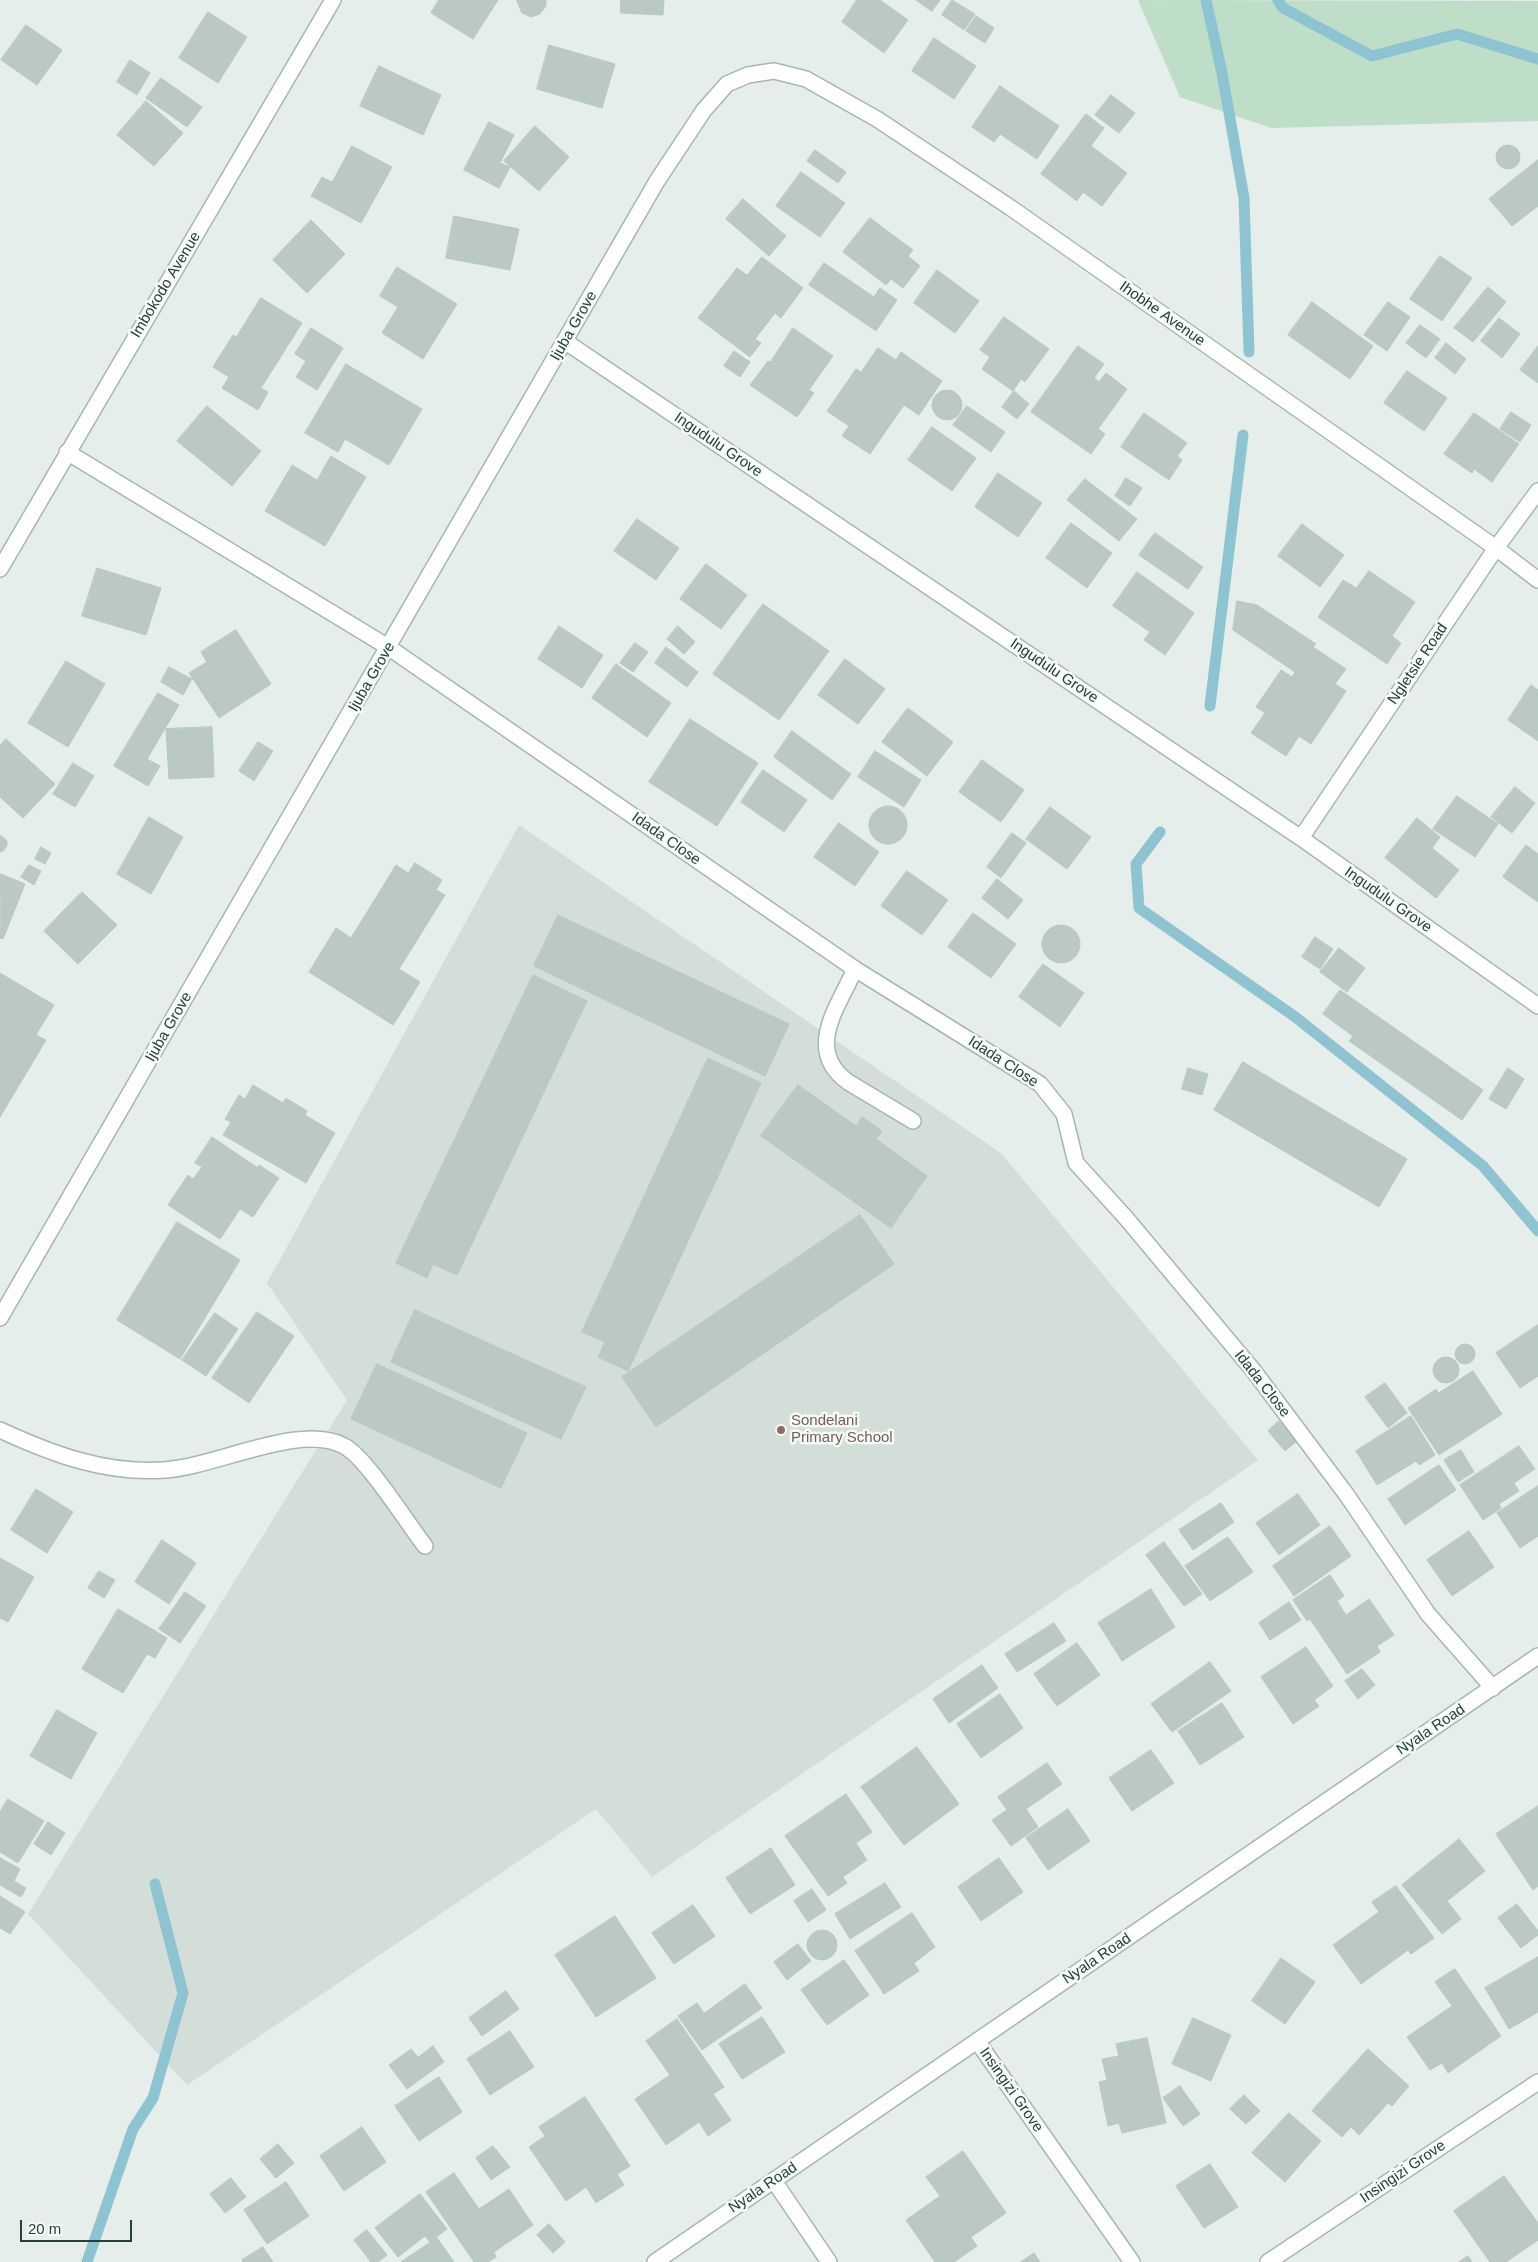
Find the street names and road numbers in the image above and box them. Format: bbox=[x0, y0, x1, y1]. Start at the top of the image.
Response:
street label: Imbokodo Avenue bbox=[127, 229, 205, 341]
street label: Ihobhe Avenue bbox=[1116, 278, 1208, 350]
street label: Ijuba Grove bbox=[547, 288, 601, 364]
street label: Ingudulu Grove bbox=[670, 409, 766, 481]
street label: Ngletsie Road bbox=[1384, 620, 1452, 708]
street label: Ingudulu Grove bbox=[1006, 635, 1102, 707]
street label: Ijuba Grove bbox=[345, 639, 399, 715]
street label: Idada Close bbox=[628, 809, 704, 869]
street label: Ingudulu Grove bbox=[1341, 863, 1435, 937]
street label: Ijuba Grove bbox=[142, 989, 196, 1065]
street label: Idada Close bbox=[965, 1033, 1041, 1091]
street label: Idada Close bbox=[1230, 1347, 1294, 1421]
street label: Nyala Road bbox=[1393, 1701, 1469, 1759]
street label: Nyala Road bbox=[1059, 1930, 1135, 1988]
street label: Insingizi Grove bbox=[975, 2044, 1047, 2136]
street label: Insingizi Grove bbox=[1357, 2137, 1449, 2207]
street label: Nyala Road bbox=[725, 2159, 801, 2217]

